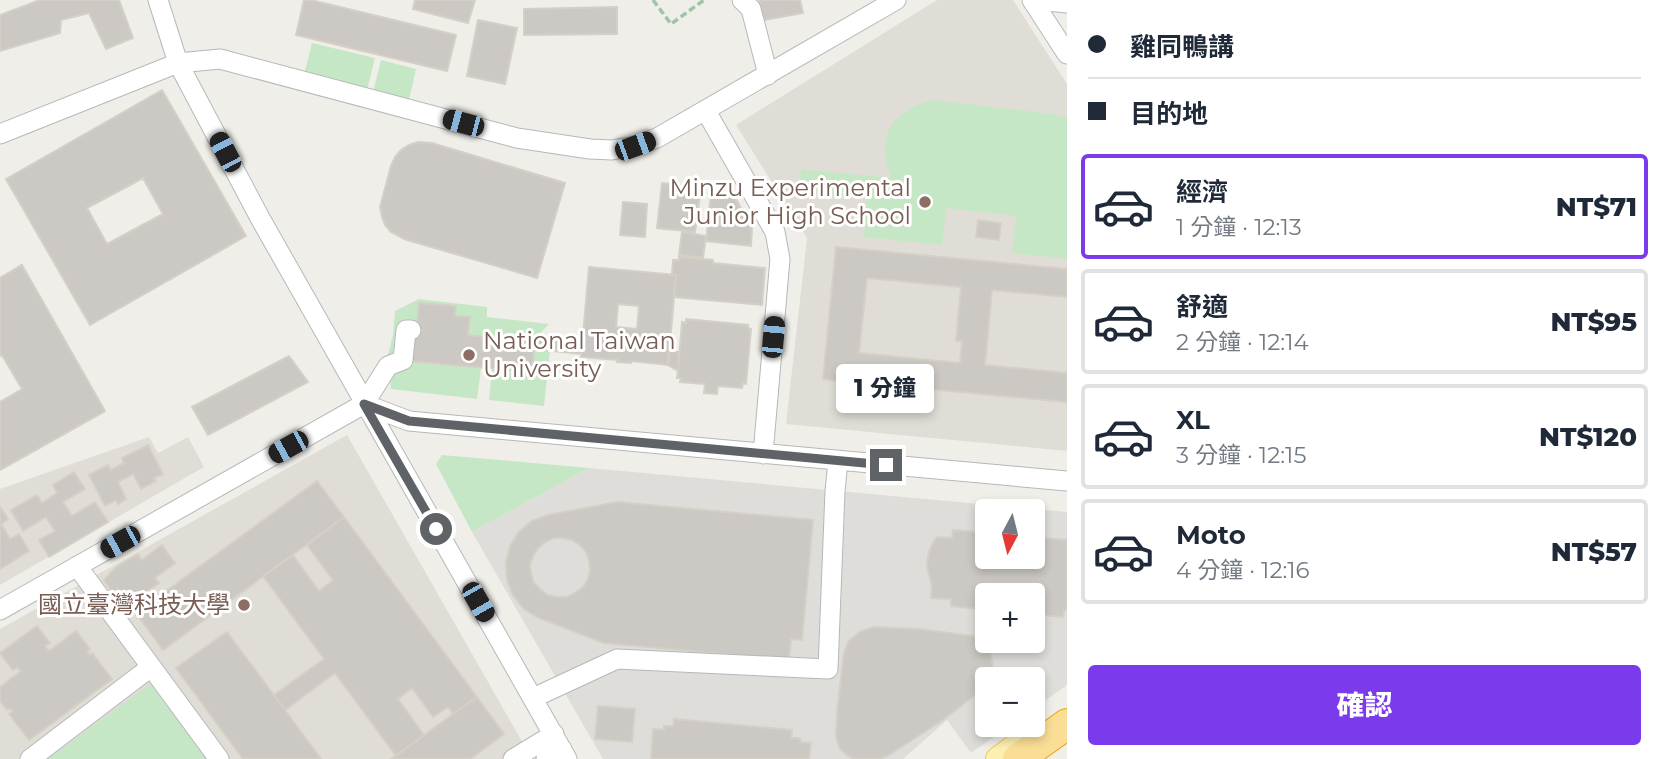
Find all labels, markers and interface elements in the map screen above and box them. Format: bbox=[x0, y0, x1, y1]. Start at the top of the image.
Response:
text: 雞同鴨講 bbox=[1130, 31, 1234, 63]
text: 目的地 bbox=[1130, 98, 1208, 130]
car bbox=[440, 107, 487, 139]
car bbox=[206, 129, 245, 175]
car bbox=[612, 129, 659, 163]
place label: Minzu Experimental Junior High School bbox=[669, 173, 911, 230]
icon: car bbox=[1092, 175, 1155, 238]
text: 經濟 bbox=[1176, 176, 1228, 208]
text: NT$71 bbox=[1556, 191, 1637, 223]
marker: Minzu Experimental Junior High School bbox=[917, 194, 933, 210]
text: 1 分鐘 · 12:13 bbox=[1176, 213, 1302, 241]
icon: car bbox=[1092, 290, 1155, 353]
text: 舒適 bbox=[1176, 291, 1228, 323]
text: NT$95 bbox=[1550, 306, 1637, 338]
car bbox=[761, 315, 786, 359]
place label: National Taiwan University bbox=[483, 326, 676, 383]
text: 2 分鐘 · 12:14 bbox=[1176, 328, 1309, 356]
marker: National Taiwan University bbox=[461, 347, 477, 363]
callout: 1 分鐘 bbox=[837, 364, 935, 412]
text: 1 分鐘 bbox=[854, 374, 916, 402]
text: XL bbox=[1176, 404, 1210, 436]
icon: car bbox=[1092, 405, 1155, 468]
text: NT$120 bbox=[1539, 421, 1637, 453]
car bbox=[265, 428, 312, 466]
text: 3 分鐘 · 12:15 bbox=[1176, 441, 1306, 469]
route end bbox=[870, 449, 902, 481]
north arrow bbox=[975, 499, 1045, 569]
map controls bbox=[975, 499, 1045, 737]
route start bbox=[420, 513, 452, 545]
text: Moto bbox=[1176, 519, 1246, 551]
icon: car bbox=[1092, 520, 1155, 583]
car bbox=[97, 523, 144, 561]
text: NT$57 bbox=[1551, 536, 1637, 568]
text: 4 分鐘 · 12:16 bbox=[1176, 556, 1310, 584]
car bbox=[459, 579, 498, 625]
button: + bbox=[975, 583, 1045, 653]
place label: 國立臺灣科技大學 bbox=[38, 590, 230, 619]
marker: 國立臺灣科技大學 bbox=[236, 597, 252, 613]
button: 確認 bbox=[1088, 665, 1641, 745]
button: − bbox=[975, 667, 1045, 737]

